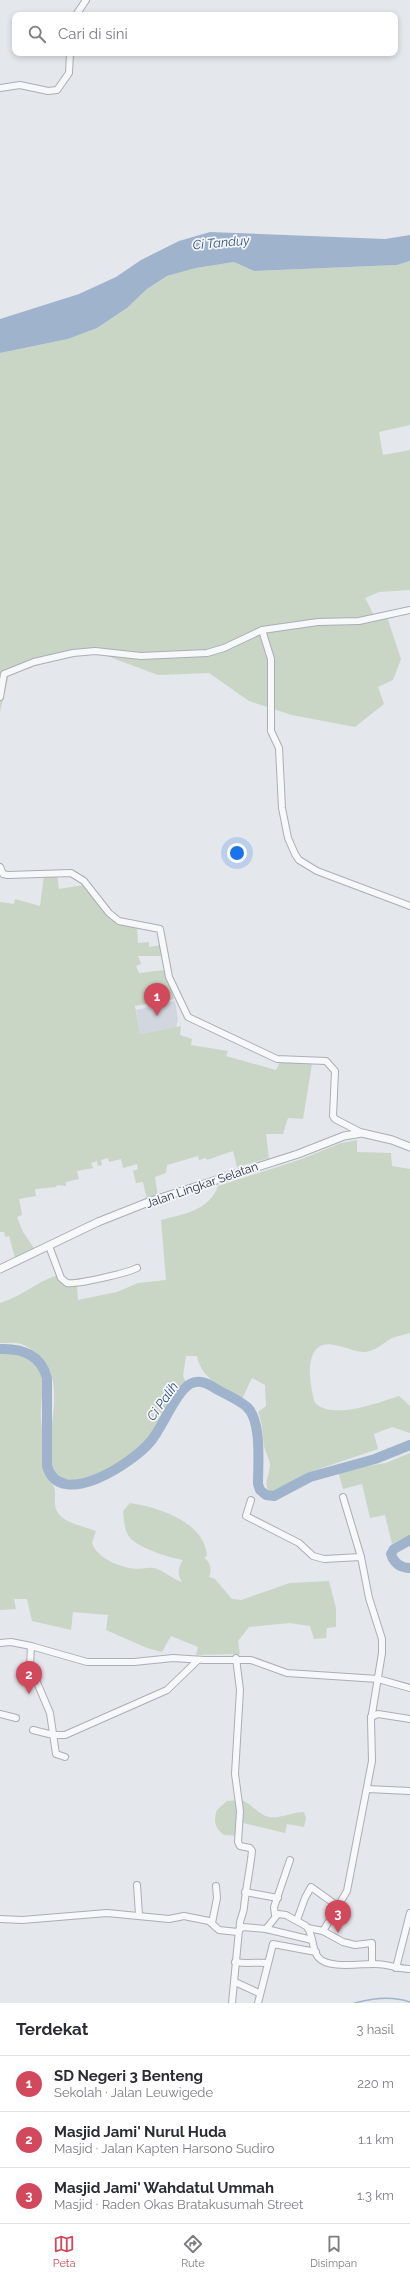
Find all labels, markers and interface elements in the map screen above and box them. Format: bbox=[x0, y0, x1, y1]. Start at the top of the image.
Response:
search box bbox=[12, 12, 398, 56]
icon: search bbox=[26, 23, 48, 45]
text: Cari di sini bbox=[58, 25, 128, 43]
water label: Ci Tanduy bbox=[192, 232, 251, 252]
your location bbox=[227, 843, 247, 863]
pin: 1 bbox=[144, 983, 170, 1016]
street label: Jalan Lingkar Selatan bbox=[144, 1159, 260, 1211]
water label: Ci Palih bbox=[144, 1379, 181, 1423]
pin: 2 bbox=[16, 1661, 42, 1694]
pin: 3 bbox=[325, 1900, 351, 1933]
text: Terdekat bbox=[16, 2019, 88, 2039]
text: 3 hasil bbox=[356, 2022, 394, 2037]
text: SD Negeri 3 Benteng bbox=[54, 2067, 203, 2085]
text: 1 bbox=[26, 2076, 32, 2091]
text: 220 m bbox=[357, 2076, 394, 2091]
text: Sekolah · Jalan Leuwigede bbox=[54, 2085, 213, 2100]
text: Masjid Jami' Nurul Huda bbox=[54, 2123, 226, 2141]
text: 2 bbox=[25, 2132, 33, 2147]
text: 1.1 km bbox=[358, 2132, 394, 2147]
text: Masjid · Jalan Kapten Harsono Sudiro bbox=[54, 2141, 275, 2156]
text: Masjid Jami' Wahdatul Ummah bbox=[54, 2179, 274, 2197]
text: 3 bbox=[25, 2188, 33, 2203]
text: 1.3 km bbox=[357, 2188, 394, 2203]
text: Masjid · Raden Okas Bratakusumah Street bbox=[54, 2197, 303, 2212]
tab: Peta bbox=[53, 2233, 76, 2270]
tab: Rute bbox=[181, 2233, 205, 2270]
tab: Disimpan bbox=[310, 2233, 357, 2270]

